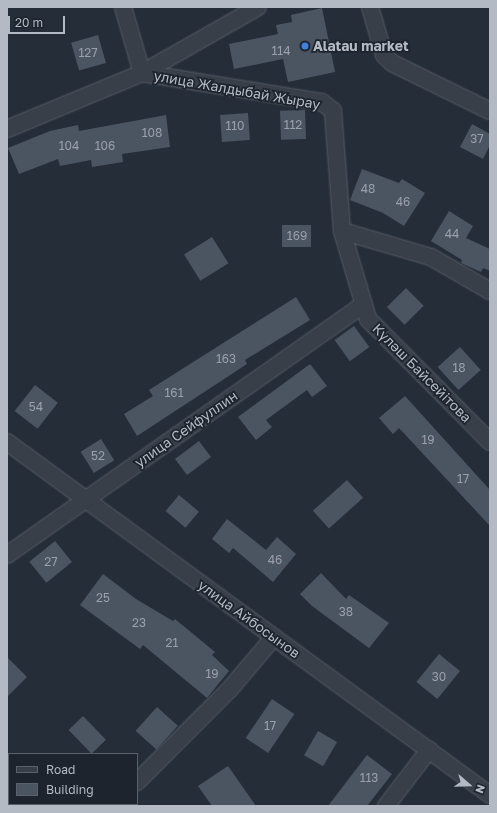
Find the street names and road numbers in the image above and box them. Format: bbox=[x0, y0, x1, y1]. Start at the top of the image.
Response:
street label: улица Жалдыбай Жырау bbox=[153, 67, 321, 113]
street label: Күләш Байсейітова bbox=[369, 320, 475, 426]
street label: улица Сейфуллин bbox=[131, 387, 241, 471]
street label: улица Айбосынов bbox=[195, 576, 303, 662]

